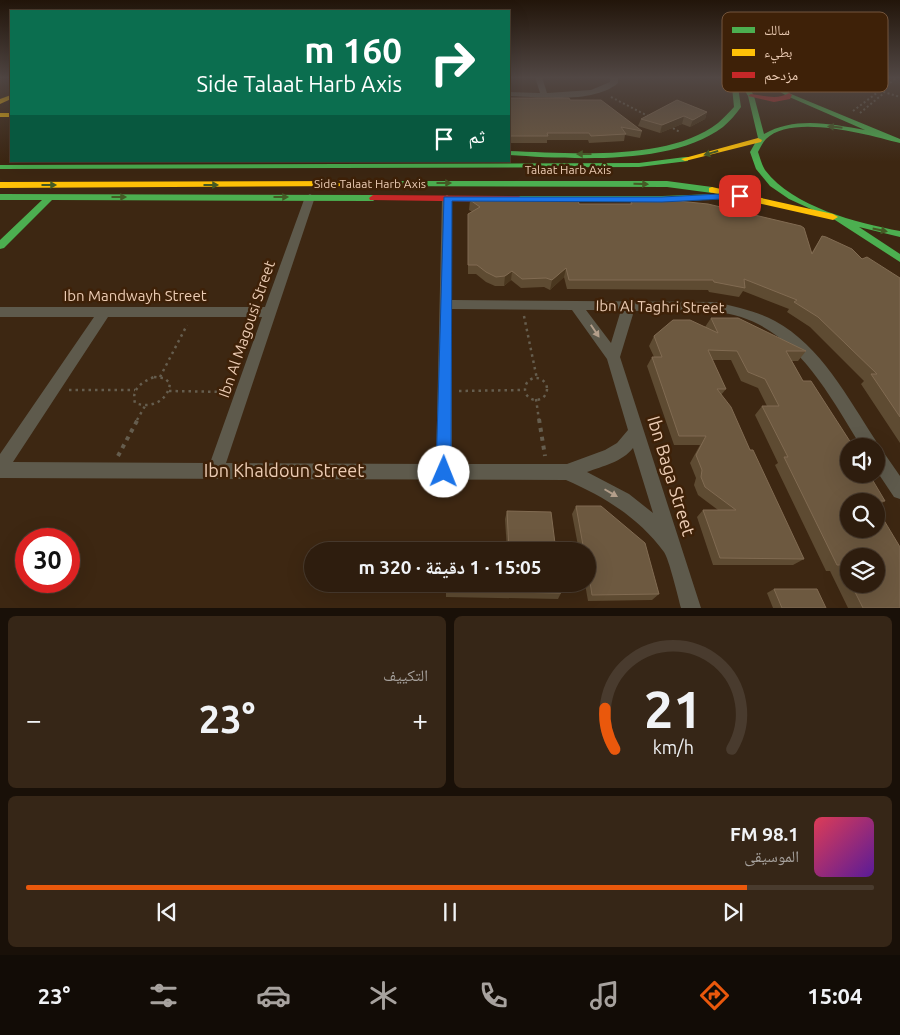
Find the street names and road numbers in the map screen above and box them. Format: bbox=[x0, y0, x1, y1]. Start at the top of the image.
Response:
street label: Talaat Harb Axis bbox=[525, 163, 611, 176]
street label: Side Talaat Harb Axis bbox=[314, 177, 426, 190]
street label: Ibn Al Magousi Street bbox=[215, 258, 278, 400]
street label: Ibn Mandwayh Street bbox=[63, 287, 207, 304]
street label: Ibn Al Taghri Street bbox=[595, 297, 725, 316]
street label: Ibn Baga Street bbox=[644, 413, 700, 538]
street label: Ibn Khaldoun Street bbox=[204, 460, 364, 480]

